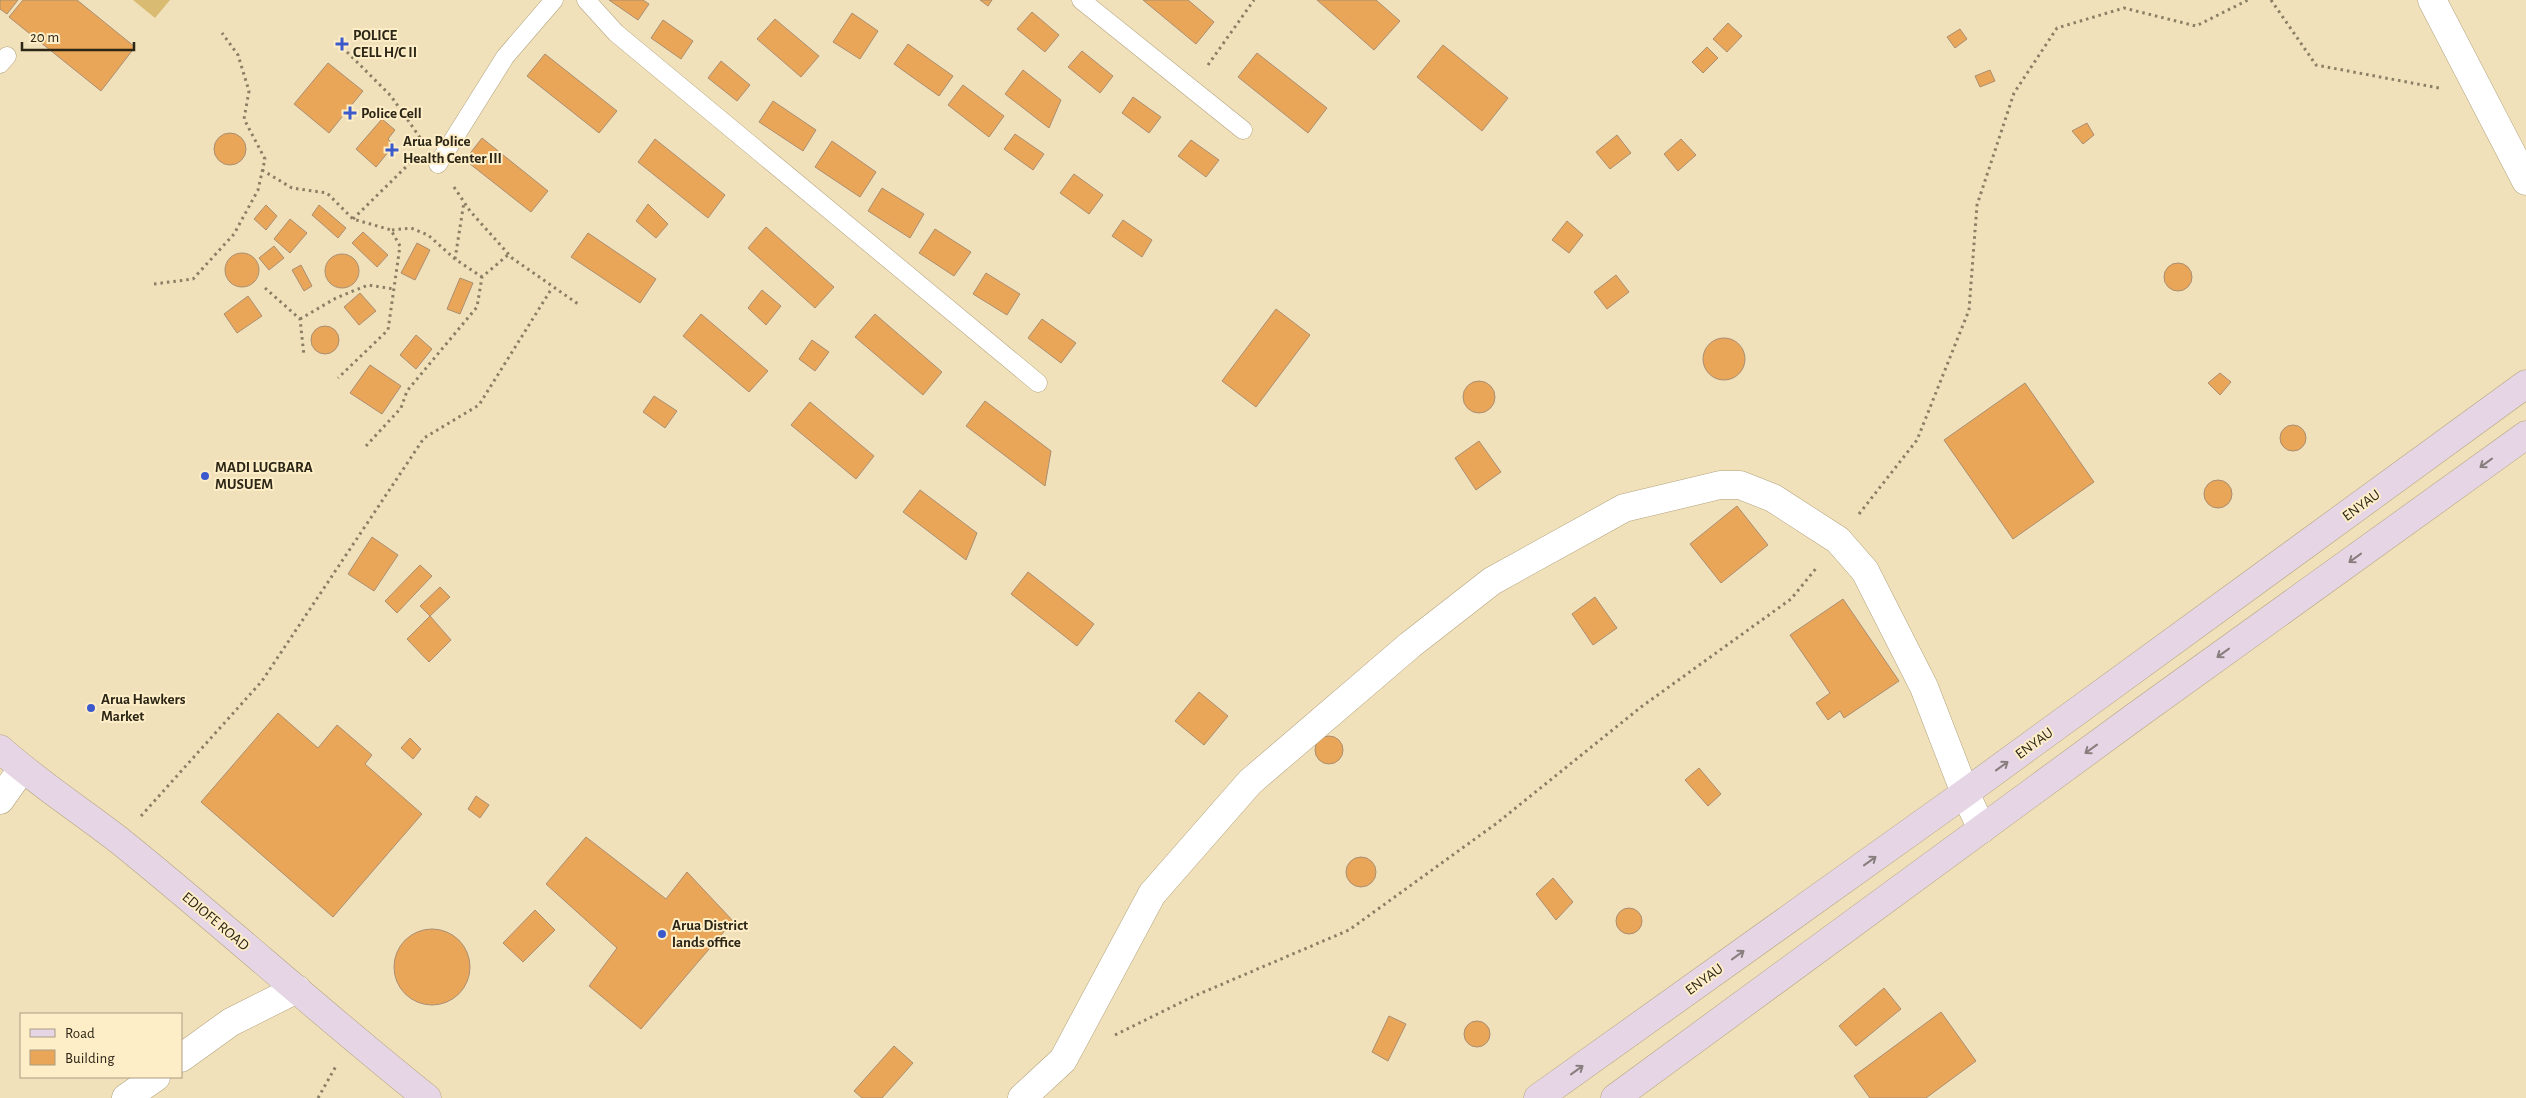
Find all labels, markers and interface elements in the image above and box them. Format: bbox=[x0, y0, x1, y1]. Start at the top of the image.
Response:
scale bar bbox=[22, 20, 135, 52]
place label: POLICE CELL H/C II bbox=[353, 28, 417, 60]
text: 20 m bbox=[30, 30, 59, 45]
marker: POLICE CELL H/C II bbox=[335, 37, 349, 51]
marker: Police Cell bbox=[343, 106, 357, 120]
place label: Police Cell bbox=[361, 106, 422, 121]
place label: Arua Police Health Center III bbox=[403, 134, 502, 166]
marker: Arua Police Health Center III bbox=[385, 143, 399, 157]
one-way arrow bbox=[2480, 458, 2494, 468]
place label: MADI LUGBARA MUSUEM bbox=[215, 460, 313, 492]
marker: MADI LUGBARA MUSUEM bbox=[199, 470, 211, 482]
street label: ENYAU bbox=[2340, 487, 2383, 524]
one-way arrow bbox=[2348, 553, 2362, 563]
one-way arrow bbox=[2216, 648, 2230, 658]
place label: Arua Hawkers Market bbox=[101, 692, 186, 724]
marker: Arua Hawkers Market bbox=[85, 702, 97, 714]
street label: ENYAU bbox=[2013, 725, 2056, 762]
one-way arrow bbox=[2084, 744, 2098, 754]
one-way arrow bbox=[1995, 761, 2009, 771]
one-way arrow bbox=[1863, 855, 1876, 866]
street label: EDIOFE ROAD bbox=[179, 889, 252, 954]
place label: Arua District lands office bbox=[672, 918, 748, 950]
marker: Arua District lands office bbox=[656, 928, 668, 940]
one-way arrow bbox=[1731, 950, 1745, 960]
street label: ENYAU bbox=[1683, 961, 1726, 998]
legend bbox=[20, 1013, 182, 1078]
text: Road bbox=[65, 1026, 95, 1041]
text: Building bbox=[65, 1051, 115, 1066]
one-way arrow bbox=[1570, 1065, 1584, 1075]

